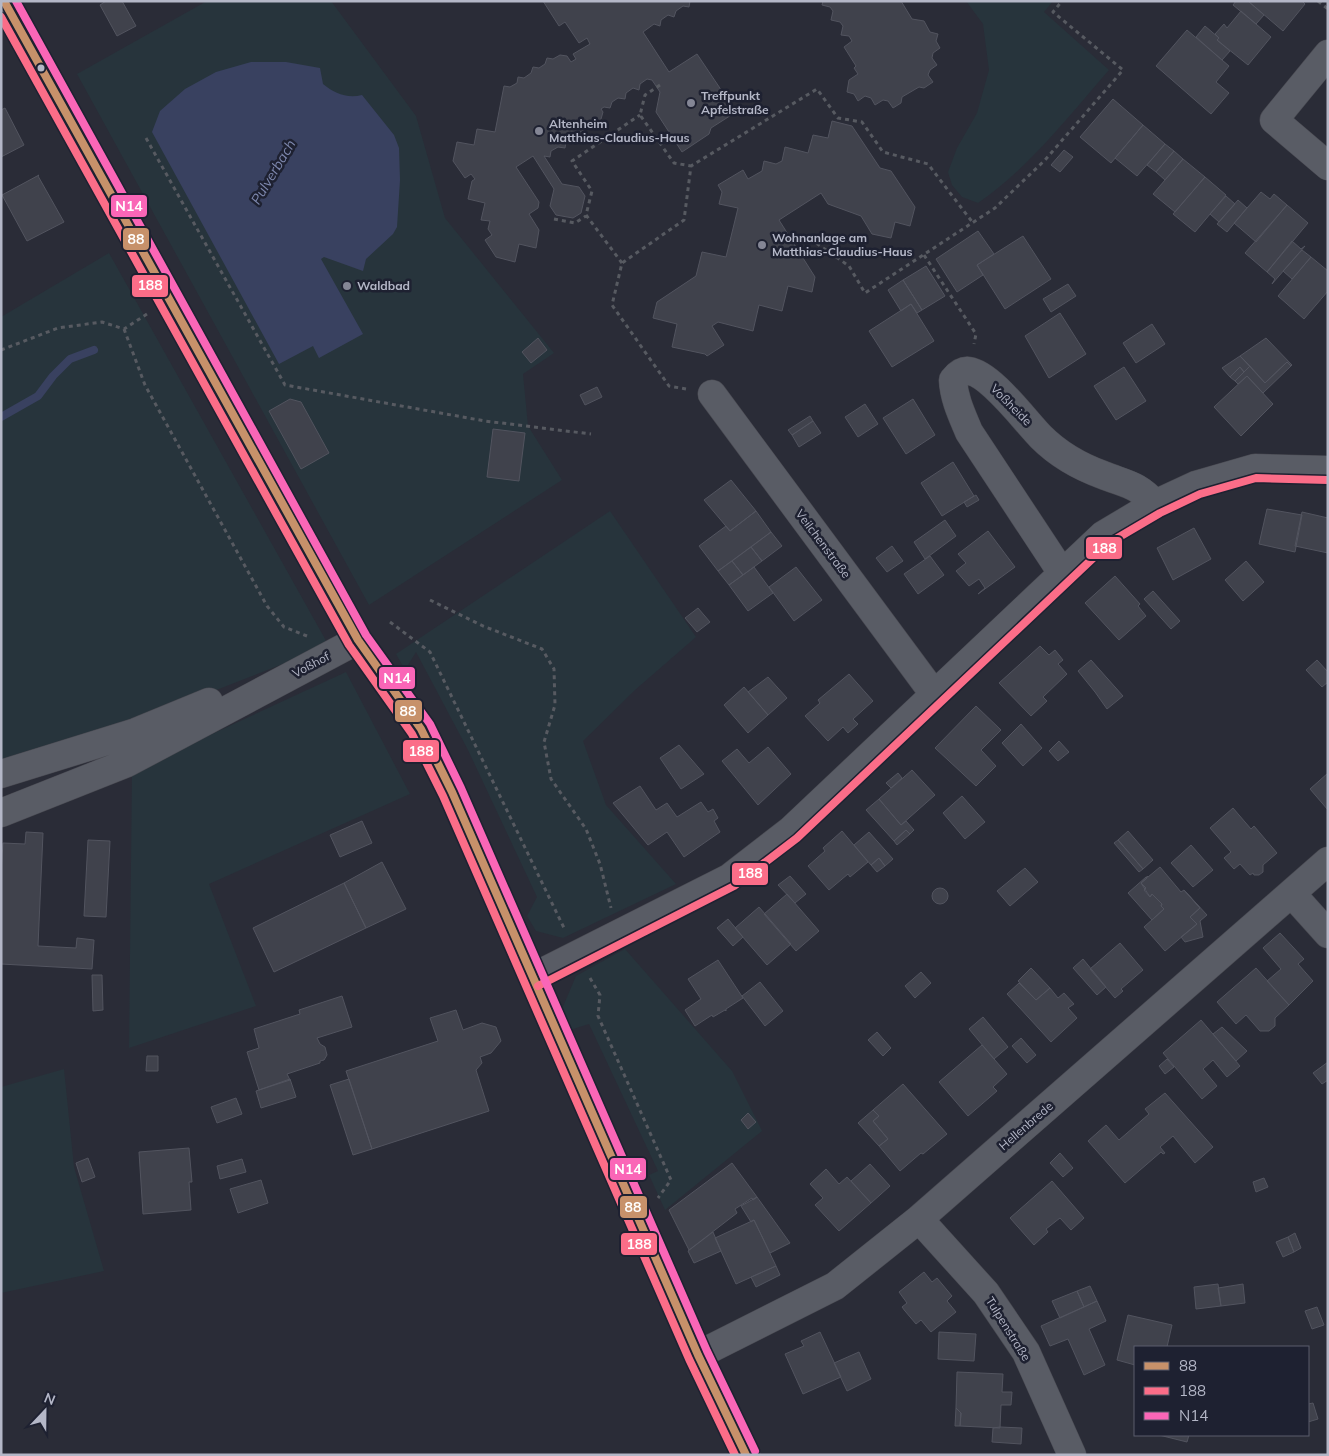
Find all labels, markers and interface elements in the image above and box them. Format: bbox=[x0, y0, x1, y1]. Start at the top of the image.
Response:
unlabelled marker bbox=[36, 63, 46, 73]
place label: Treffpunkt Apfelstraße bbox=[701, 88, 769, 117]
marker: Treffpunkt Apfelstraße bbox=[685, 97, 697, 109]
place label: Altenheim Matthias-Claudius-Haus bbox=[549, 116, 690, 145]
marker: Altenheim Matthias-Claudius-Haus bbox=[533, 125, 545, 137]
water label: Pulverbach bbox=[247, 136, 299, 208]
line badge: N14 bbox=[110, 194, 148, 218]
text: N14 bbox=[115, 197, 143, 215]
line badge: 88 bbox=[122, 227, 150, 251]
text: 88 bbox=[128, 230, 144, 248]
place label: Wohnanlage am Matthias-Claudius-Haus bbox=[772, 230, 913, 259]
marker: Wohnanlage am Matthias-Claudius-Haus bbox=[756, 239, 768, 251]
line badge: 188 bbox=[131, 274, 169, 298]
text: 188 bbox=[137, 276, 163, 294]
place label: Waldbad bbox=[357, 278, 410, 293]
marker: Waldbad bbox=[341, 280, 353, 292]
street label: Voßheide bbox=[988, 381, 1035, 428]
street label: Veilchenstraße bbox=[793, 506, 854, 581]
line badge: 188 bbox=[1085, 536, 1123, 560]
text: 188 bbox=[1091, 539, 1117, 557]
street label: Voßhof bbox=[290, 648, 333, 681]
line badge: N14 bbox=[378, 666, 416, 690]
text: N14 bbox=[383, 669, 411, 687]
line badge: 88 bbox=[394, 699, 423, 723]
text: 88 bbox=[400, 702, 416, 720]
line badge: 188 bbox=[402, 739, 440, 763]
text: 188 bbox=[408, 742, 434, 760]
line badge: 188 bbox=[731, 862, 769, 886]
text: 188 bbox=[737, 864, 763, 882]
street label: Hellenbrede bbox=[996, 1098, 1056, 1153]
line badge: N14 bbox=[609, 1157, 647, 1181]
text: N14 bbox=[614, 1160, 642, 1178]
line badge: 88 bbox=[619, 1195, 648, 1219]
text: 88 bbox=[625, 1198, 641, 1216]
line badge: 188 bbox=[620, 1232, 658, 1256]
text: 188 bbox=[626, 1235, 652, 1253]
street label: Tulpenstraße bbox=[983, 1294, 1034, 1364]
legend bbox=[1134, 1346, 1309, 1436]
text: 88 bbox=[1179, 1356, 1197, 1375]
text: 188 bbox=[1179, 1381, 1206, 1400]
north arrow bbox=[20, 1386, 70, 1436]
text: N bbox=[42, 1389, 58, 1409]
text: N14 bbox=[1179, 1406, 1208, 1425]

